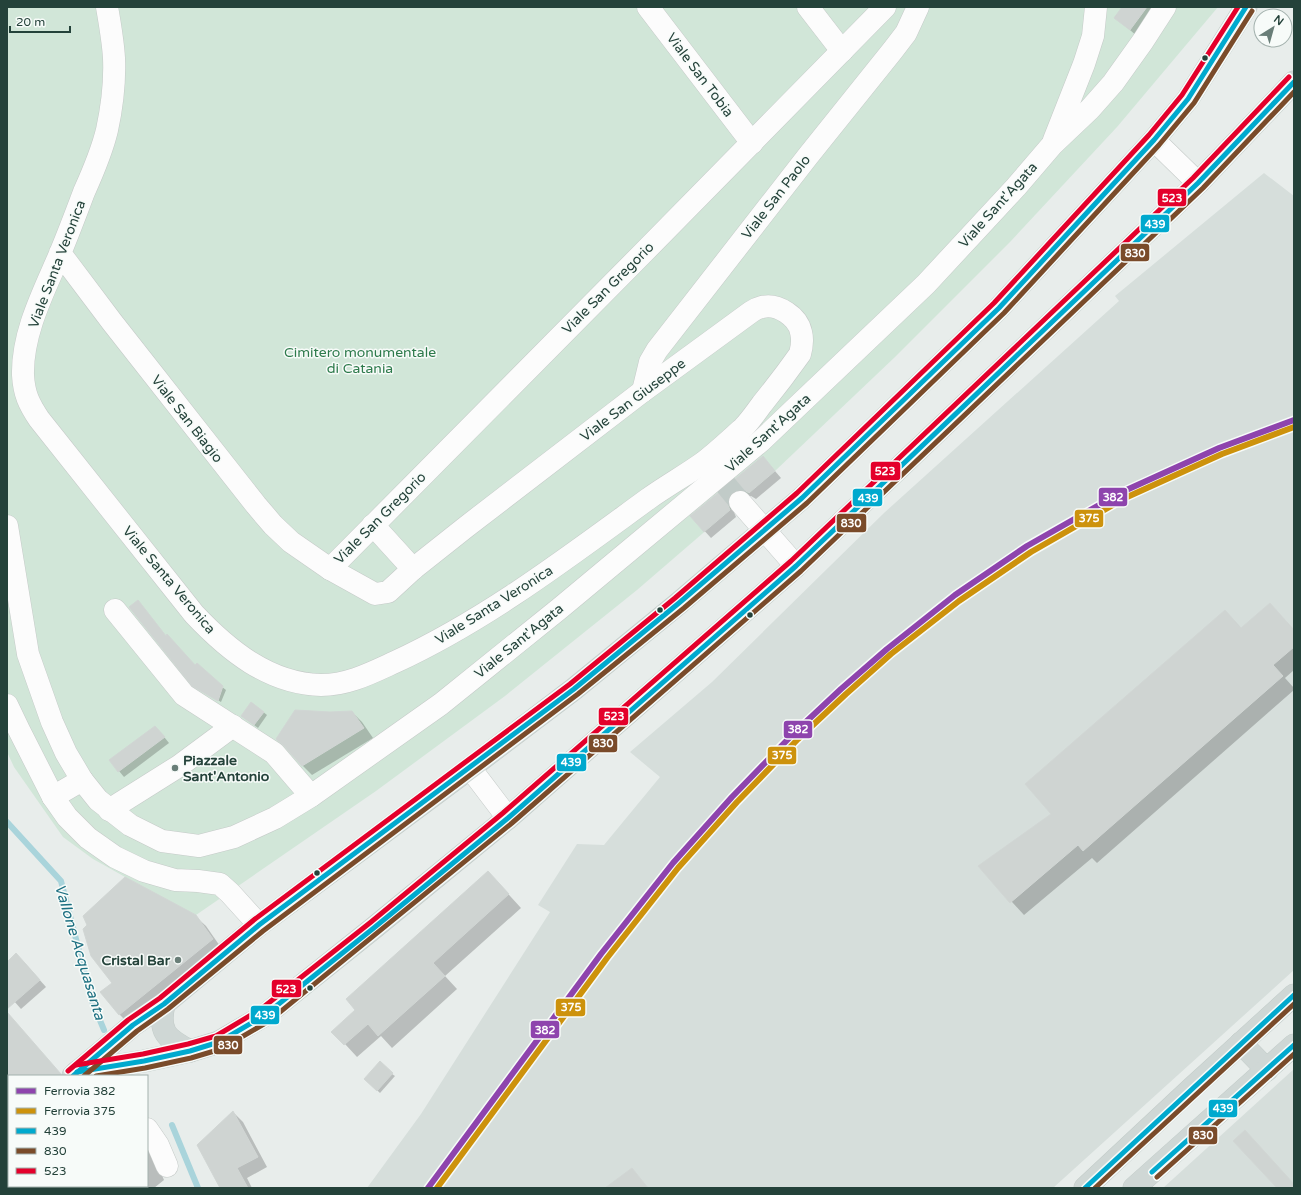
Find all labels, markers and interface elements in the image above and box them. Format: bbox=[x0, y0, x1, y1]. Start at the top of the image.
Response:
scale bar bbox=[10, 8, 70, 34]
north arrow bbox=[1253, 8, 1293, 48]
text: N bbox=[1271, 13, 1286, 28]
text: 20 m bbox=[16, 15, 45, 29]
street label: Viale San Tobia bbox=[663, 30, 737, 120]
unlabelled marker bbox=[1200, 53, 1210, 63]
street label: Viale San Paolo bbox=[738, 152, 814, 242]
street label: Viale Sant'Agata bbox=[955, 159, 1041, 251]
line badge: 523 bbox=[1157, 188, 1187, 207]
text: 523 bbox=[1162, 192, 1182, 205]
street label: Viale Santa Veronica bbox=[25, 198, 89, 330]
line badge: 439 bbox=[1140, 214, 1170, 233]
text: 439 bbox=[1145, 218, 1165, 231]
street label: Viale San Gregorio bbox=[558, 238, 658, 338]
line badge: 830 bbox=[1120, 243, 1150, 262]
text: 830 bbox=[1125, 247, 1145, 260]
park label: Cimitero monumentale di Catania bbox=[284, 344, 436, 377]
street label: Viale San Giuseppe bbox=[577, 355, 689, 445]
street label: Viale San Biagio bbox=[148, 372, 226, 466]
street label: Viale Sant'Agata bbox=[722, 390, 814, 476]
line badge: 523 bbox=[870, 461, 901, 481]
text: 523 bbox=[875, 465, 895, 478]
street label: Viale San Gregorio bbox=[330, 468, 430, 568]
line badge: 382 bbox=[1098, 487, 1128, 507]
line badge: 439 bbox=[852, 488, 883, 507]
text: 382 bbox=[1103, 491, 1123, 504]
text: 439 bbox=[858, 492, 878, 505]
line badge: 375 bbox=[1074, 509, 1104, 528]
text: 375 bbox=[1079, 512, 1099, 525]
line badge: 830 bbox=[836, 513, 867, 533]
text: 830 bbox=[841, 517, 861, 530]
street label: Viale Santa Veronica bbox=[119, 523, 219, 637]
street label: Viale Santa Veronica bbox=[432, 562, 556, 648]
street label: Viale Sant'Agata bbox=[471, 600, 567, 682]
unlabelled marker bbox=[655, 605, 665, 615]
unlabelled marker bbox=[745, 610, 755, 620]
line badge: 523 bbox=[598, 707, 629, 726]
text: 523 bbox=[604, 710, 624, 723]
line badge: 382 bbox=[783, 720, 813, 739]
text: 382 bbox=[788, 723, 808, 736]
line badge: 830 bbox=[588, 734, 618, 753]
text: 830 bbox=[593, 737, 613, 750]
line badge: 375 bbox=[767, 746, 797, 765]
text: 375 bbox=[772, 749, 792, 762]
place label: Piazzale Sant'Antonio bbox=[183, 752, 270, 785]
line badge: 439 bbox=[556, 753, 587, 772]
text: 439 bbox=[561, 756, 581, 769]
marker: Piazzale Sant'Antonio bbox=[170, 763, 180, 773]
unlabelled marker bbox=[312, 868, 322, 878]
water label: Vallone Acquasanta bbox=[51, 882, 109, 1023]
place label: Cristal Bar bbox=[102, 952, 171, 969]
marker: Cristal Bar bbox=[173, 955, 183, 965]
line badge: 523 bbox=[271, 979, 302, 998]
text: 523 bbox=[276, 983, 296, 996]
unlabelled marker bbox=[305, 983, 315, 993]
line badge: 375 bbox=[555, 998, 586, 1017]
text: 375 bbox=[561, 1001, 581, 1014]
line badge: 439 bbox=[250, 1005, 280, 1025]
text: 439 bbox=[255, 1009, 275, 1022]
line badge: 382 bbox=[530, 1020, 560, 1039]
text: 382 bbox=[535, 1024, 555, 1037]
line badge: 830 bbox=[213, 1035, 243, 1055]
text: 830 bbox=[218, 1039, 238, 1052]
legend bbox=[8, 1075, 148, 1187]
text: Ferrovia 382 bbox=[44, 1084, 116, 1098]
line badge: 439 bbox=[1208, 1099, 1238, 1118]
text: 439 bbox=[1213, 1102, 1233, 1115]
text: Ferrovia 375 bbox=[44, 1104, 116, 1118]
text: 439 bbox=[44, 1124, 67, 1138]
line badge: 830 bbox=[1188, 1126, 1218, 1145]
text: 830 bbox=[1193, 1129, 1213, 1142]
text: 830 bbox=[44, 1144, 67, 1158]
text: 523 bbox=[44, 1164, 67, 1178]

